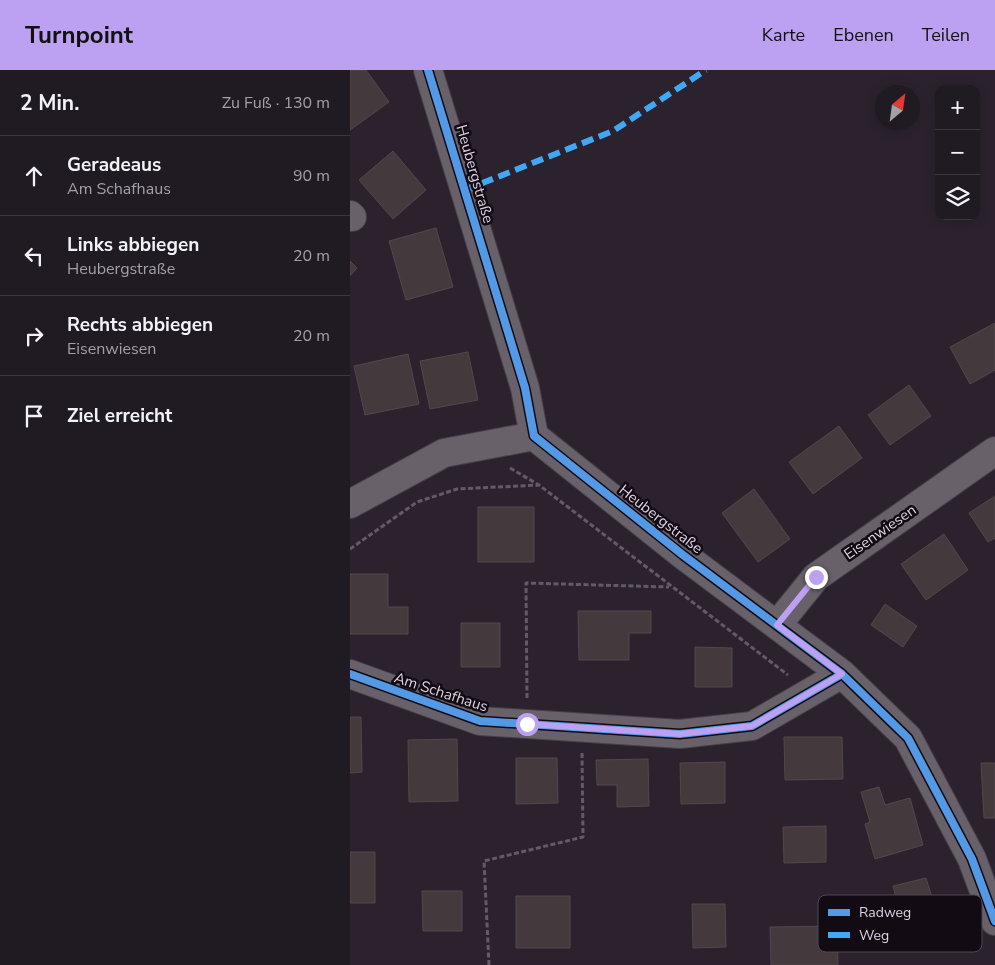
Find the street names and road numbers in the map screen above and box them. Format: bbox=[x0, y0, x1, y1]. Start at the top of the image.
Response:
street label: Heubergstraße bbox=[451, 122, 499, 226]
street label: Heubergstraße bbox=[615, 480, 707, 558]
street label: Eisenwiesen bbox=[840, 500, 920, 564]
street label: Am Schafhaus bbox=[392, 667, 490, 717]

